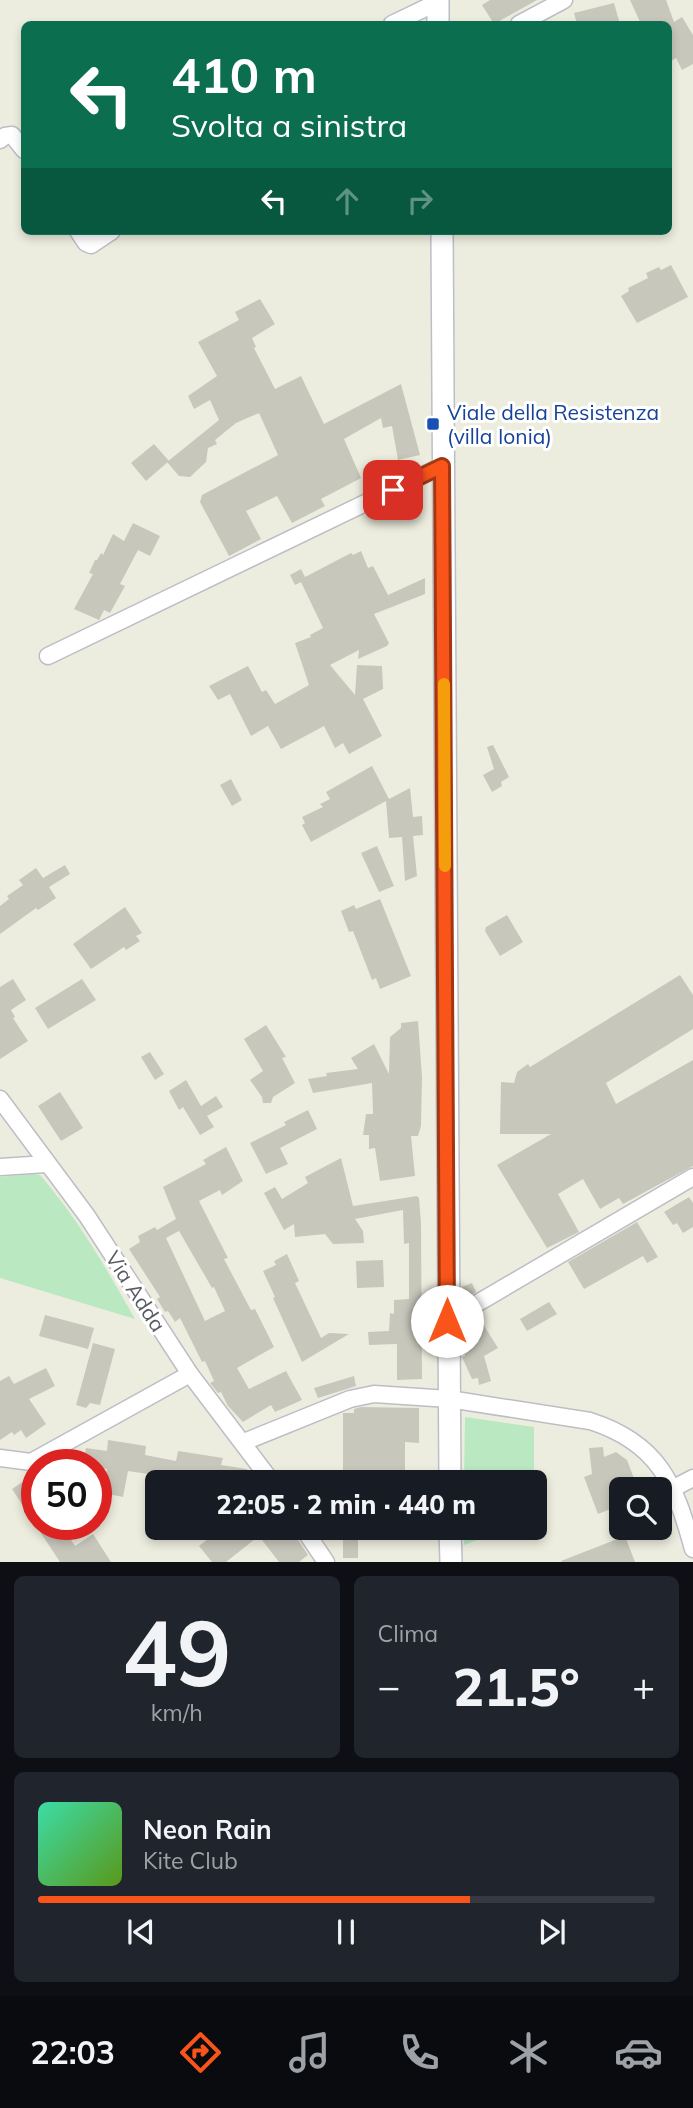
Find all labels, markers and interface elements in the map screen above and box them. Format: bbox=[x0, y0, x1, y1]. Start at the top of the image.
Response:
text: 410 m bbox=[171, 44, 317, 105]
icon: left bbox=[56, 49, 147, 140]
text: Svolta a sinistra bbox=[171, 105, 407, 145]
icon: left bbox=[255, 182, 293, 220]
icon: ahead bbox=[328, 182, 366, 220]
icon: right bbox=[401, 182, 439, 220]
place label: Viale della Resistenza (villa Ionia) bbox=[447, 399, 659, 449]
marker: Viale della Resistenza (villa Ionia) bbox=[425, 416, 441, 432]
pin bbox=[363, 460, 423, 520]
icon: arrive bbox=[374, 471, 412, 509]
street label: Via Adda bbox=[100, 1246, 172, 1336]
position arrow bbox=[410, 1284, 484, 1358]
speed limit sign: 50 bbox=[21, 1449, 112, 1540]
map controls bbox=[609, 1477, 672, 1540]
button: search bbox=[609, 1477, 672, 1540]
text: 22:05 · 2 min · 440 m bbox=[216, 1488, 476, 1521]
text: 49 bbox=[122, 1595, 231, 1709]
text: Clima bbox=[378, 1619, 438, 1648]
text: 21.5° bbox=[453, 1654, 580, 1719]
text: − bbox=[378, 1662, 400, 1710]
text: + bbox=[632, 1662, 655, 1710]
text: km/h bbox=[151, 1698, 203, 1727]
text: Neon Rain bbox=[143, 1813, 272, 1846]
text: Kite Club bbox=[143, 1846, 238, 1875]
icon: previous bbox=[122, 1913, 160, 1951]
icon: pause bbox=[327, 1913, 365, 1951]
icon: next bbox=[533, 1913, 571, 1951]
icon: directions bbox=[176, 2028, 225, 2077]
icon: music bbox=[285, 2028, 334, 2077]
icon: phone bbox=[395, 2028, 444, 2077]
icon: climate bbox=[504, 2028, 553, 2077]
icon: car bbox=[614, 2028, 663, 2077]
text: 22:03 bbox=[30, 2032, 115, 2072]

